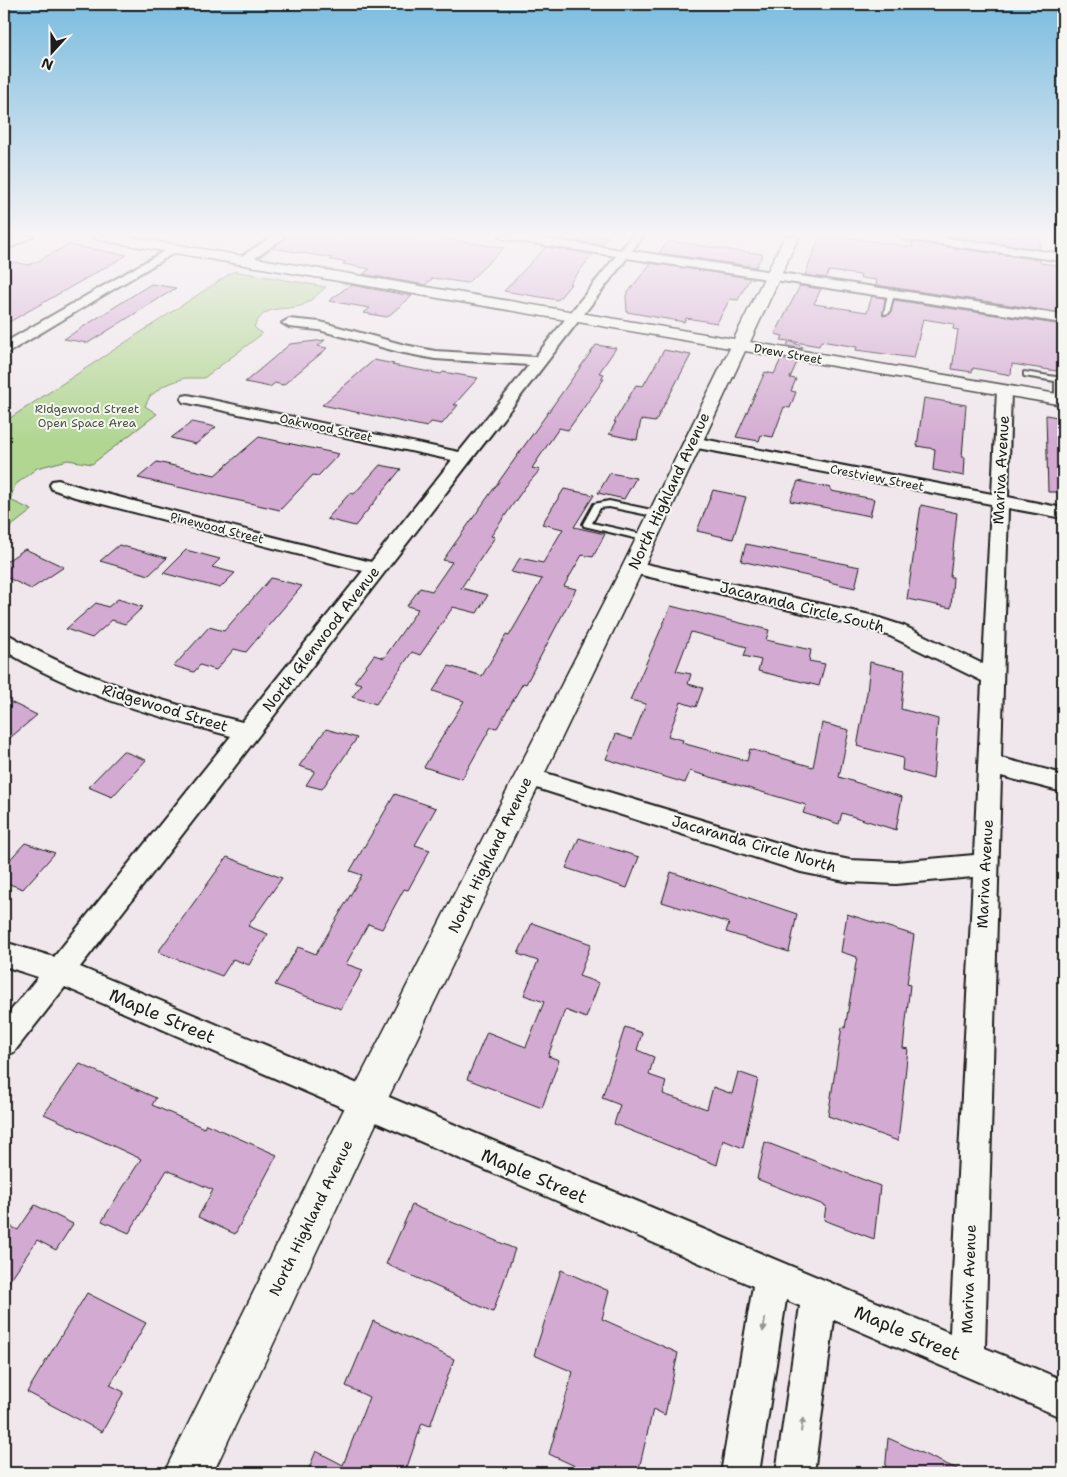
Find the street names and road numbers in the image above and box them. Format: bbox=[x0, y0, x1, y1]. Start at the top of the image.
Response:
street label: Drew Street bbox=[753, 340, 823, 368]
street label: North Highland Avenue bbox=[624, 409, 714, 573]
street label: Oakwood Street bbox=[278, 410, 374, 446]
street label: Mariva Avenue bbox=[988, 415, 1014, 525]
street label: Crestview Street bbox=[829, 461, 925, 495]
street label: Pinewood Street bbox=[169, 509, 265, 547]
street label: North Glenwood Avenue bbox=[258, 562, 384, 716]
street label: Jacaranda Circle South bbox=[718, 577, 886, 637]
street label: Ridgewood Street bbox=[99, 679, 231, 737]
street label: North Highland Avenue bbox=[443, 774, 537, 936]
street label: Jacaranda Circle North bbox=[669, 811, 839, 877]
street label: Mariva Avenue bbox=[972, 819, 998, 929]
street label: Maple Street bbox=[105, 983, 219, 1049]
street label: North Highland Avenue bbox=[264, 1137, 358, 1299]
street label: Maple Street bbox=[477, 1143, 591, 1209]
street label: Mariva Avenue bbox=[957, 1224, 981, 1334]
street label: Maple Street bbox=[850, 1300, 964, 1366]

